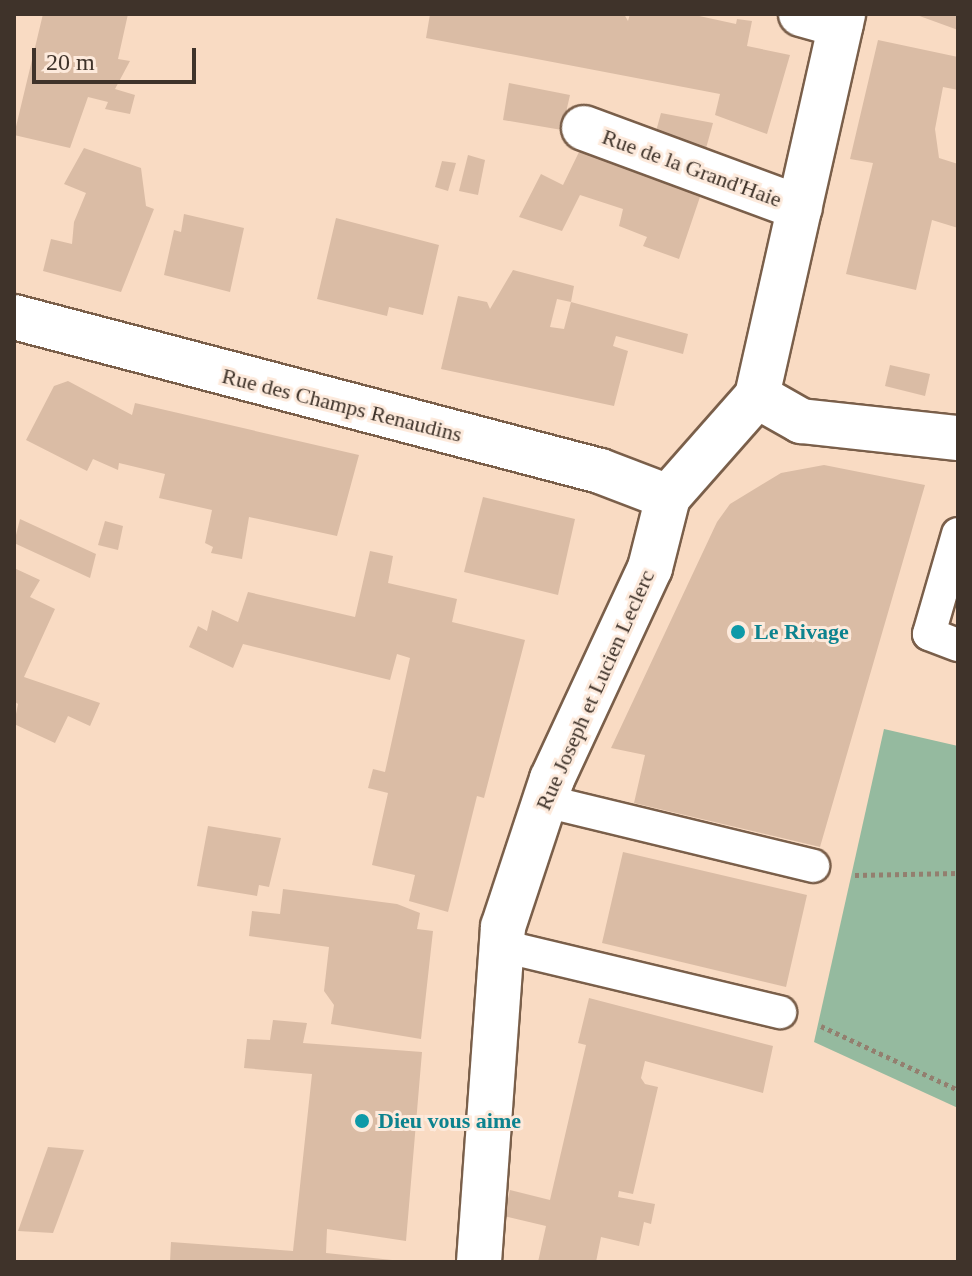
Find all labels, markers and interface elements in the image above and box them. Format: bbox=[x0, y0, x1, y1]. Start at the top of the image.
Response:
scale bar bbox=[36, 32, 200, 82]
text: 20 m bbox=[46, 49, 95, 75]
street label: Rue de la Grand'Haie bbox=[599, 123, 785, 213]
street label: Rue des Champs Renaudins bbox=[219, 362, 465, 448]
street label: Rue Joseph et Lucien Leclerc bbox=[530, 566, 660, 814]
place label: Le Rivage bbox=[754, 619, 849, 645]
marker: Le Rivage bbox=[729, 623, 747, 641]
place label: Dieu vous aime bbox=[378, 1108, 521, 1134]
marker: Dieu vous aime bbox=[353, 1112, 371, 1130]

